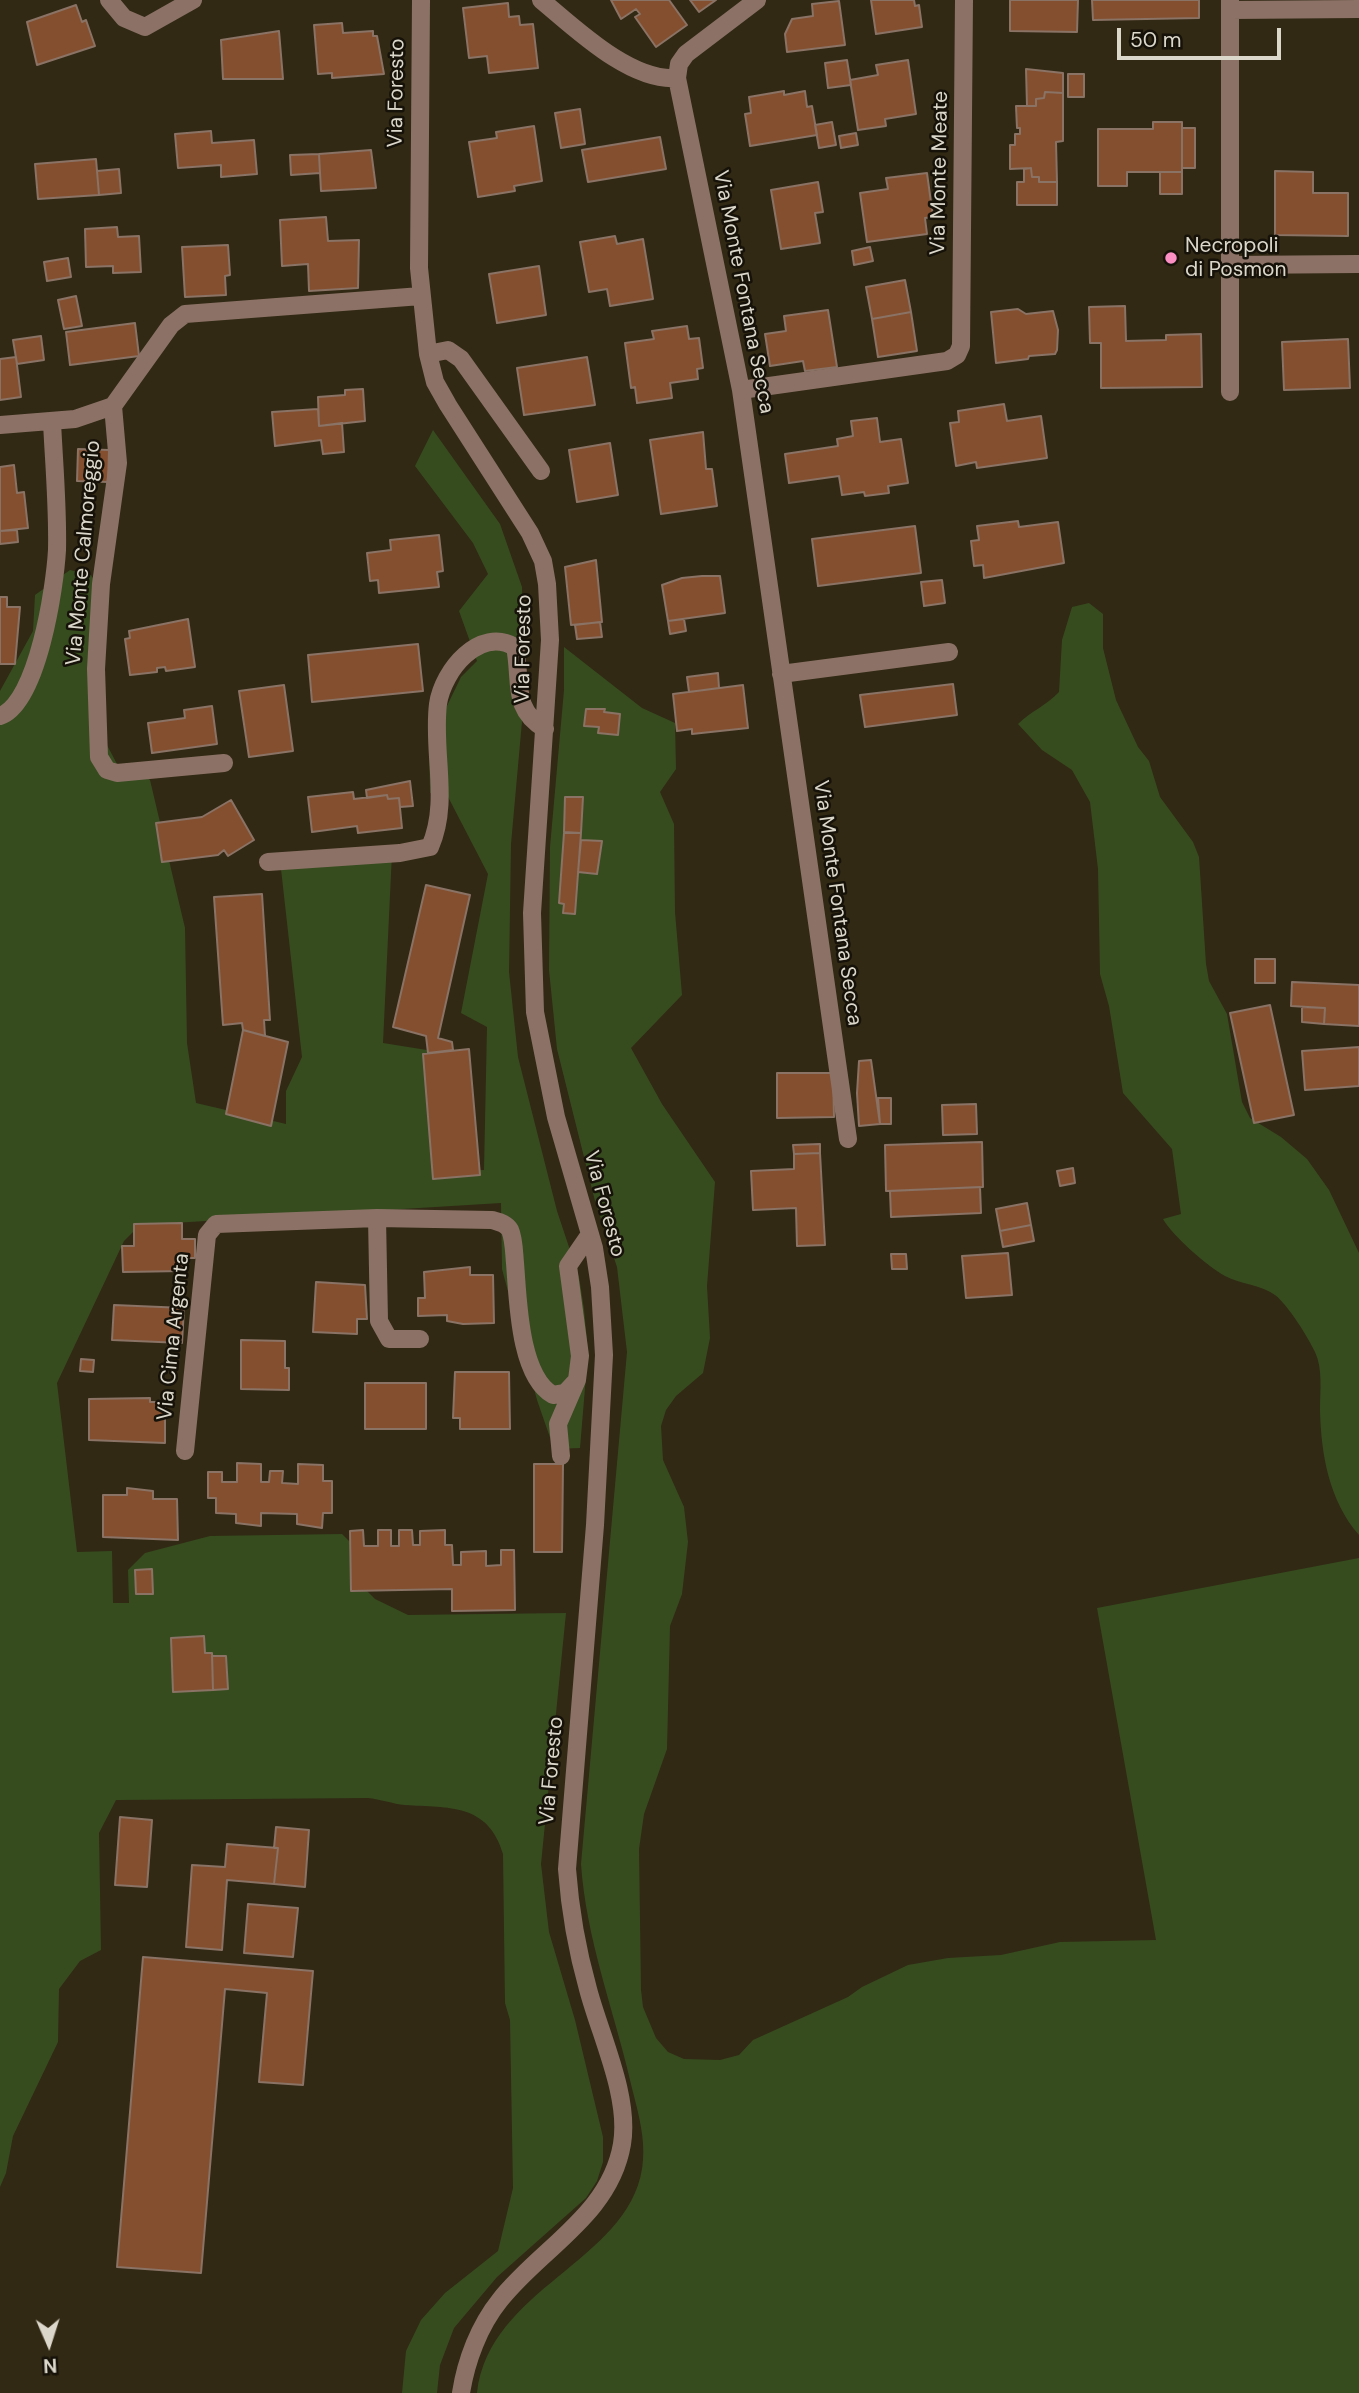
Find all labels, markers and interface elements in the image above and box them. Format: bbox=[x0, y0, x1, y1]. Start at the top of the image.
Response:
scale bar bbox=[1121, 14, 1286, 58]
text: 50 m bbox=[1130, 26, 1181, 54]
street label: Via Foresto bbox=[383, 38, 411, 148]
street label: Via Monte Meate bbox=[926, 91, 954, 255]
street label: Via Monte Fontana Secca bbox=[707, 168, 779, 416]
place label: Necropoli di Posmon bbox=[1185, 233, 1287, 283]
marker: Necropoli di Posmon bbox=[1163, 250, 1179, 266]
street label: Via Monte Calmoreggio bbox=[62, 439, 106, 667]
street label: Via Foresto bbox=[510, 594, 538, 704]
street label: Via Monte Fontana Secca bbox=[807, 779, 867, 1027]
street label: Via Foresto bbox=[578, 1148, 630, 1260]
street label: Via Cima Argenta bbox=[153, 1252, 195, 1422]
street label: Via Foresto bbox=[535, 1716, 569, 1826]
north arrow bbox=[14, 2309, 84, 2379]
text: N bbox=[43, 2353, 58, 2378]

